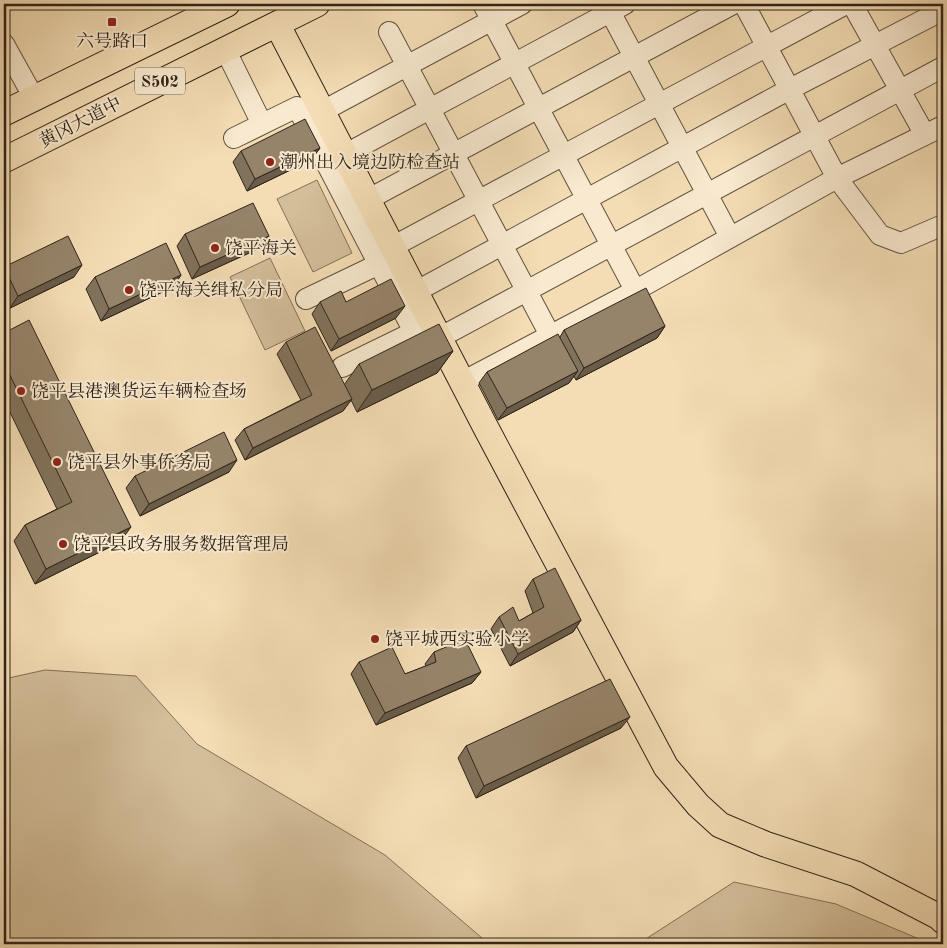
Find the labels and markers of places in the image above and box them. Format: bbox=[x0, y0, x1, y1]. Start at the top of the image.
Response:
marker: 六号路口 bbox=[106, 16, 118, 28]
place label: 六号路口 bbox=[76, 31, 148, 51]
place label: 潮州出入境边防检查站 bbox=[280, 152, 460, 172]
marker: 潮州出入境边防检查站 bbox=[264, 156, 276, 168]
place label: 饶平海关 bbox=[225, 238, 297, 258]
marker: 饶平海关 bbox=[209, 242, 221, 254]
place label: 饶平海关缉私分局 bbox=[139, 280, 283, 300]
marker: 饶平海关缉私分局 bbox=[123, 284, 135, 296]
place label: 饶平县港澳货运车辆检查场 bbox=[31, 381, 247, 401]
marker: 饶平县港澳货运车辆检查场 bbox=[15, 385, 27, 397]
place label: 饶平县外事侨务局 bbox=[67, 452, 211, 472]
marker: 饶平县外事侨务局 bbox=[51, 456, 63, 468]
place label: 饶平县政务服务数据管理局 bbox=[73, 534, 289, 554]
marker: 饶平县政务服务数据管理局 bbox=[57, 538, 69, 550]
place label: 饶平城西实验小学 bbox=[385, 629, 529, 649]
marker: 饶平城西实验小学 bbox=[369, 633, 381, 645]

